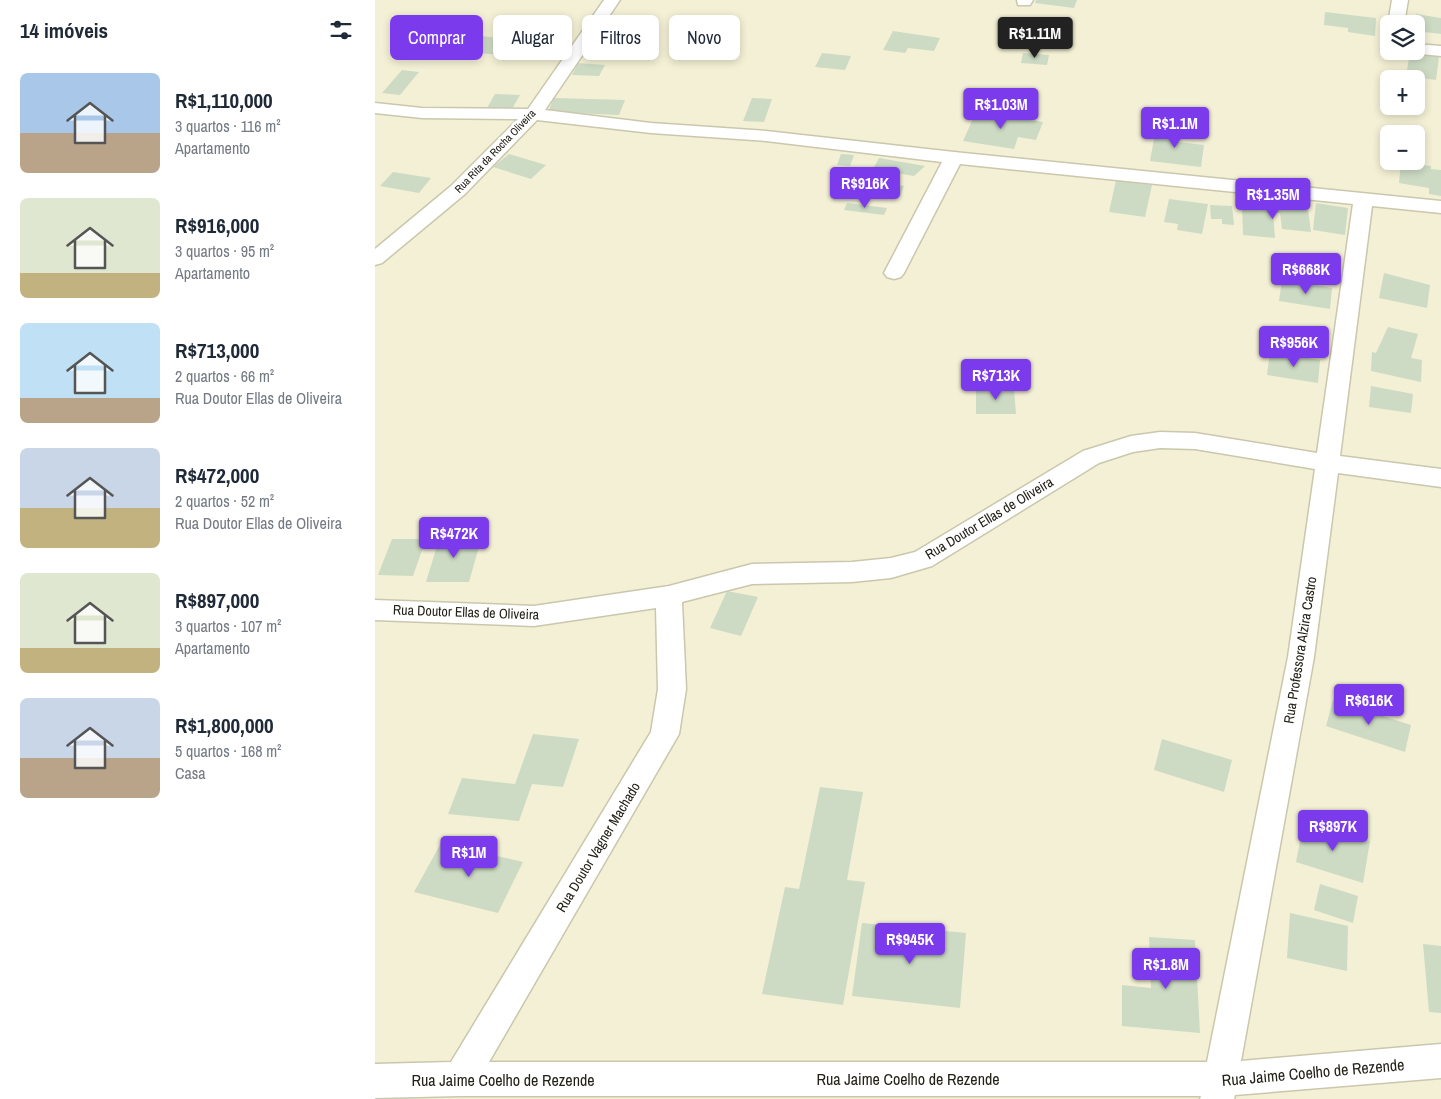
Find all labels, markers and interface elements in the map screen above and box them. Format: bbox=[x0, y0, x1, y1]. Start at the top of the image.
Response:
chip: Comprar bbox=[390, 15, 483, 60]
chip: Alugar bbox=[493, 15, 572, 60]
chip: Filtros bbox=[582, 15, 659, 60]
chip: Novo bbox=[669, 15, 740, 60]
map controls bbox=[1380, 15, 1425, 170]
button: layers bbox=[1380, 15, 1425, 60]
text: 14 imóveis bbox=[20, 16, 108, 45]
icon: filters bbox=[327, 16, 355, 44]
pin: R$1.11M bbox=[989, 17, 1081, 59]
text: R$1.11M bbox=[1009, 22, 1061, 44]
button: + bbox=[1380, 70, 1425, 115]
text: R$1,110,000 bbox=[175, 86, 273, 115]
pin: R$1.03M bbox=[955, 88, 1047, 130]
icon: home bbox=[60, 93, 120, 153]
text: R$1.03M bbox=[974, 93, 1028, 115]
street label: Rua Rita da Rocha Oliveira bbox=[451, 106, 539, 196]
pin: R$1.1M bbox=[1134, 106, 1216, 149]
text: R$1.1M bbox=[1152, 112, 1198, 134]
text: 3 quartos · 116 m² bbox=[175, 115, 281, 137]
button: − bbox=[1380, 125, 1425, 170]
text: Apartamento bbox=[175, 137, 250, 159]
pin: R$916K bbox=[824, 166, 906, 209]
text: R$916K bbox=[841, 172, 889, 194]
pin: R$1.35M bbox=[1227, 178, 1319, 220]
text: R$1.35M bbox=[1246, 183, 1300, 205]
text: R$916,000 bbox=[175, 211, 259, 240]
icon: home bbox=[60, 218, 120, 278]
text: 3 quartos · 95 m² bbox=[175, 240, 274, 262]
pin: R$668K bbox=[1265, 252, 1347, 295]
text: R$668K bbox=[1282, 258, 1330, 280]
text: Apartamento bbox=[175, 262, 250, 284]
pin: R$956K bbox=[1253, 326, 1335, 368]
text: R$956K bbox=[1270, 331, 1318, 353]
text: R$713,000 bbox=[175, 336, 259, 365]
icon: home bbox=[60, 343, 120, 403]
pin: R$713K bbox=[955, 358, 1037, 401]
text: R$713K bbox=[972, 364, 1020, 386]
text: 2 quartos · 66 m² bbox=[175, 365, 274, 387]
text: Rua Doutor Ellas de Oliveira bbox=[175, 387, 342, 409]
text: R$472,000 bbox=[175, 461, 259, 490]
icon: home bbox=[60, 468, 120, 528]
street label: Rua Doutor Ellas de Oliveira bbox=[922, 472, 1057, 563]
text: 2 quartos · 52 m² bbox=[175, 490, 274, 512]
text: Rua Doutor Ellas de Oliveira bbox=[175, 512, 342, 534]
pin: R$472K bbox=[413, 516, 495, 559]
text: R$472K bbox=[430, 522, 478, 544]
street label: Rua Professora Alzira Castro bbox=[1279, 575, 1321, 725]
text: R$897,000 bbox=[175, 586, 259, 615]
icon: home bbox=[60, 593, 120, 653]
street label: Rua Doutor Ellas de Oliveira bbox=[393, 600, 540, 624]
text: 3 quartos · 107 m² bbox=[175, 615, 281, 637]
text: Apartamento bbox=[175, 637, 250, 659]
pin: R$616K bbox=[1328, 684, 1410, 726]
text: R$616K bbox=[1345, 689, 1393, 711]
text: R$1,800,000 bbox=[175, 711, 274, 740]
icon: home bbox=[60, 718, 120, 778]
text: 5 quartos · 168 m² bbox=[175, 740, 281, 762]
text: Casa bbox=[175, 762, 206, 784]
street label: Rua Doutor Vagner Machado bbox=[552, 779, 644, 915]
pin: R$897K bbox=[1292, 810, 1374, 852]
text: R$897K bbox=[1309, 815, 1357, 837]
pin: R$1M bbox=[439, 836, 499, 878]
text: R$1M bbox=[452, 841, 487, 863]
pin: R$945K bbox=[869, 922, 951, 965]
text: R$945K bbox=[886, 928, 934, 950]
pin: R$1.8M bbox=[1125, 948, 1207, 990]
text: R$1.8M bbox=[1143, 953, 1189, 975]
street label: Rua Jaime Coelho de Rezende bbox=[1221, 1053, 1405, 1091]
street label: Rua Jaime Coelho de Rezende bbox=[816, 1068, 1000, 1090]
street label: Rua Jaime Coelho de Rezende bbox=[411, 1069, 595, 1091]

